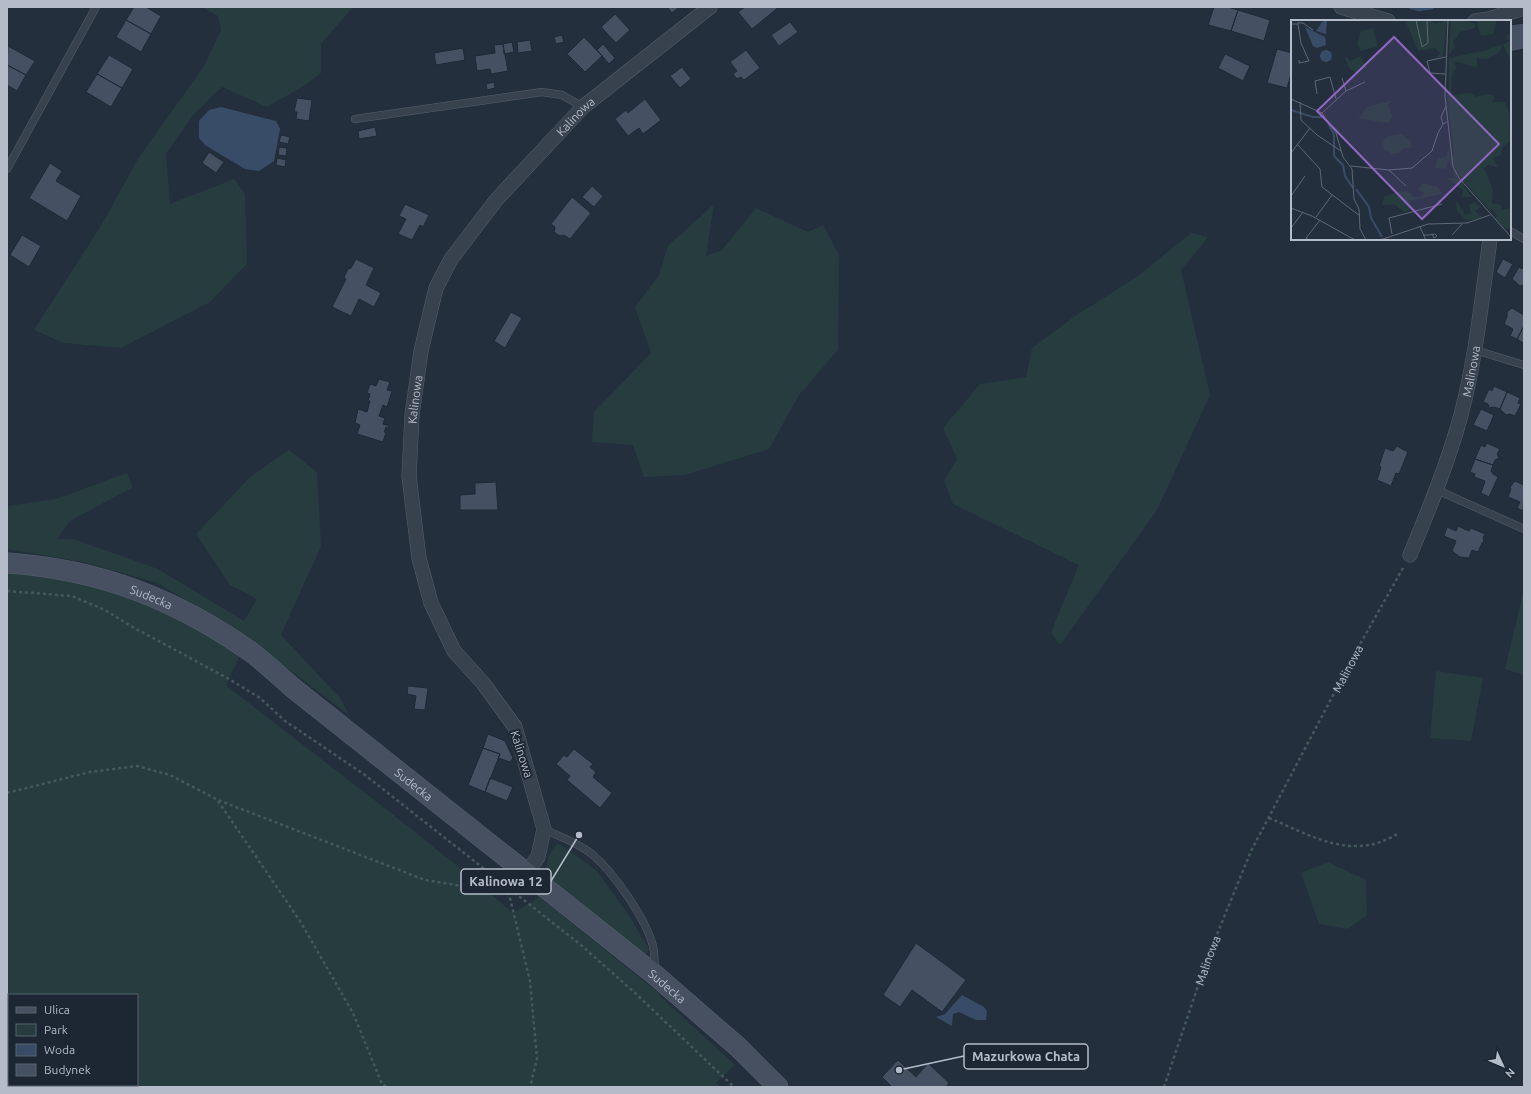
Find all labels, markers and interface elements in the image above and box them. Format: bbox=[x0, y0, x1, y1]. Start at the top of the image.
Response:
inset map bbox=[1291, 20, 1511, 240]
street label: Kalinowa bbox=[553, 94, 597, 138]
street label: Malinowa bbox=[1459, 345, 1482, 398]
street label: Kalinowa bbox=[405, 374, 424, 424]
street label: Sudecka bbox=[129, 582, 175, 611]
street label: Malinowa bbox=[1329, 642, 1365, 694]
street label: Kalinowa bbox=[508, 729, 536, 779]
street label: Sudecka bbox=[393, 765, 436, 803]
callout: Kalinowa 12 bbox=[461, 869, 551, 894]
text: Kalinowa 12 bbox=[469, 874, 543, 888]
street label: Malinowa bbox=[1192, 933, 1222, 987]
street label: Sudecka bbox=[646, 966, 689, 1005]
legend bbox=[8, 994, 138, 1086]
text: Ulica bbox=[44, 1003, 70, 1016]
text: Park bbox=[44, 1023, 68, 1036]
text: Woda bbox=[44, 1043, 75, 1056]
callout: Mazurkowa Chata bbox=[964, 1044, 1088, 1069]
north arrow bbox=[1483, 1046, 1523, 1086]
text: Mazurkowa Chata bbox=[972, 1049, 1080, 1063]
text: Budynek bbox=[44, 1063, 91, 1076]
text: N bbox=[1503, 1066, 1517, 1080]

